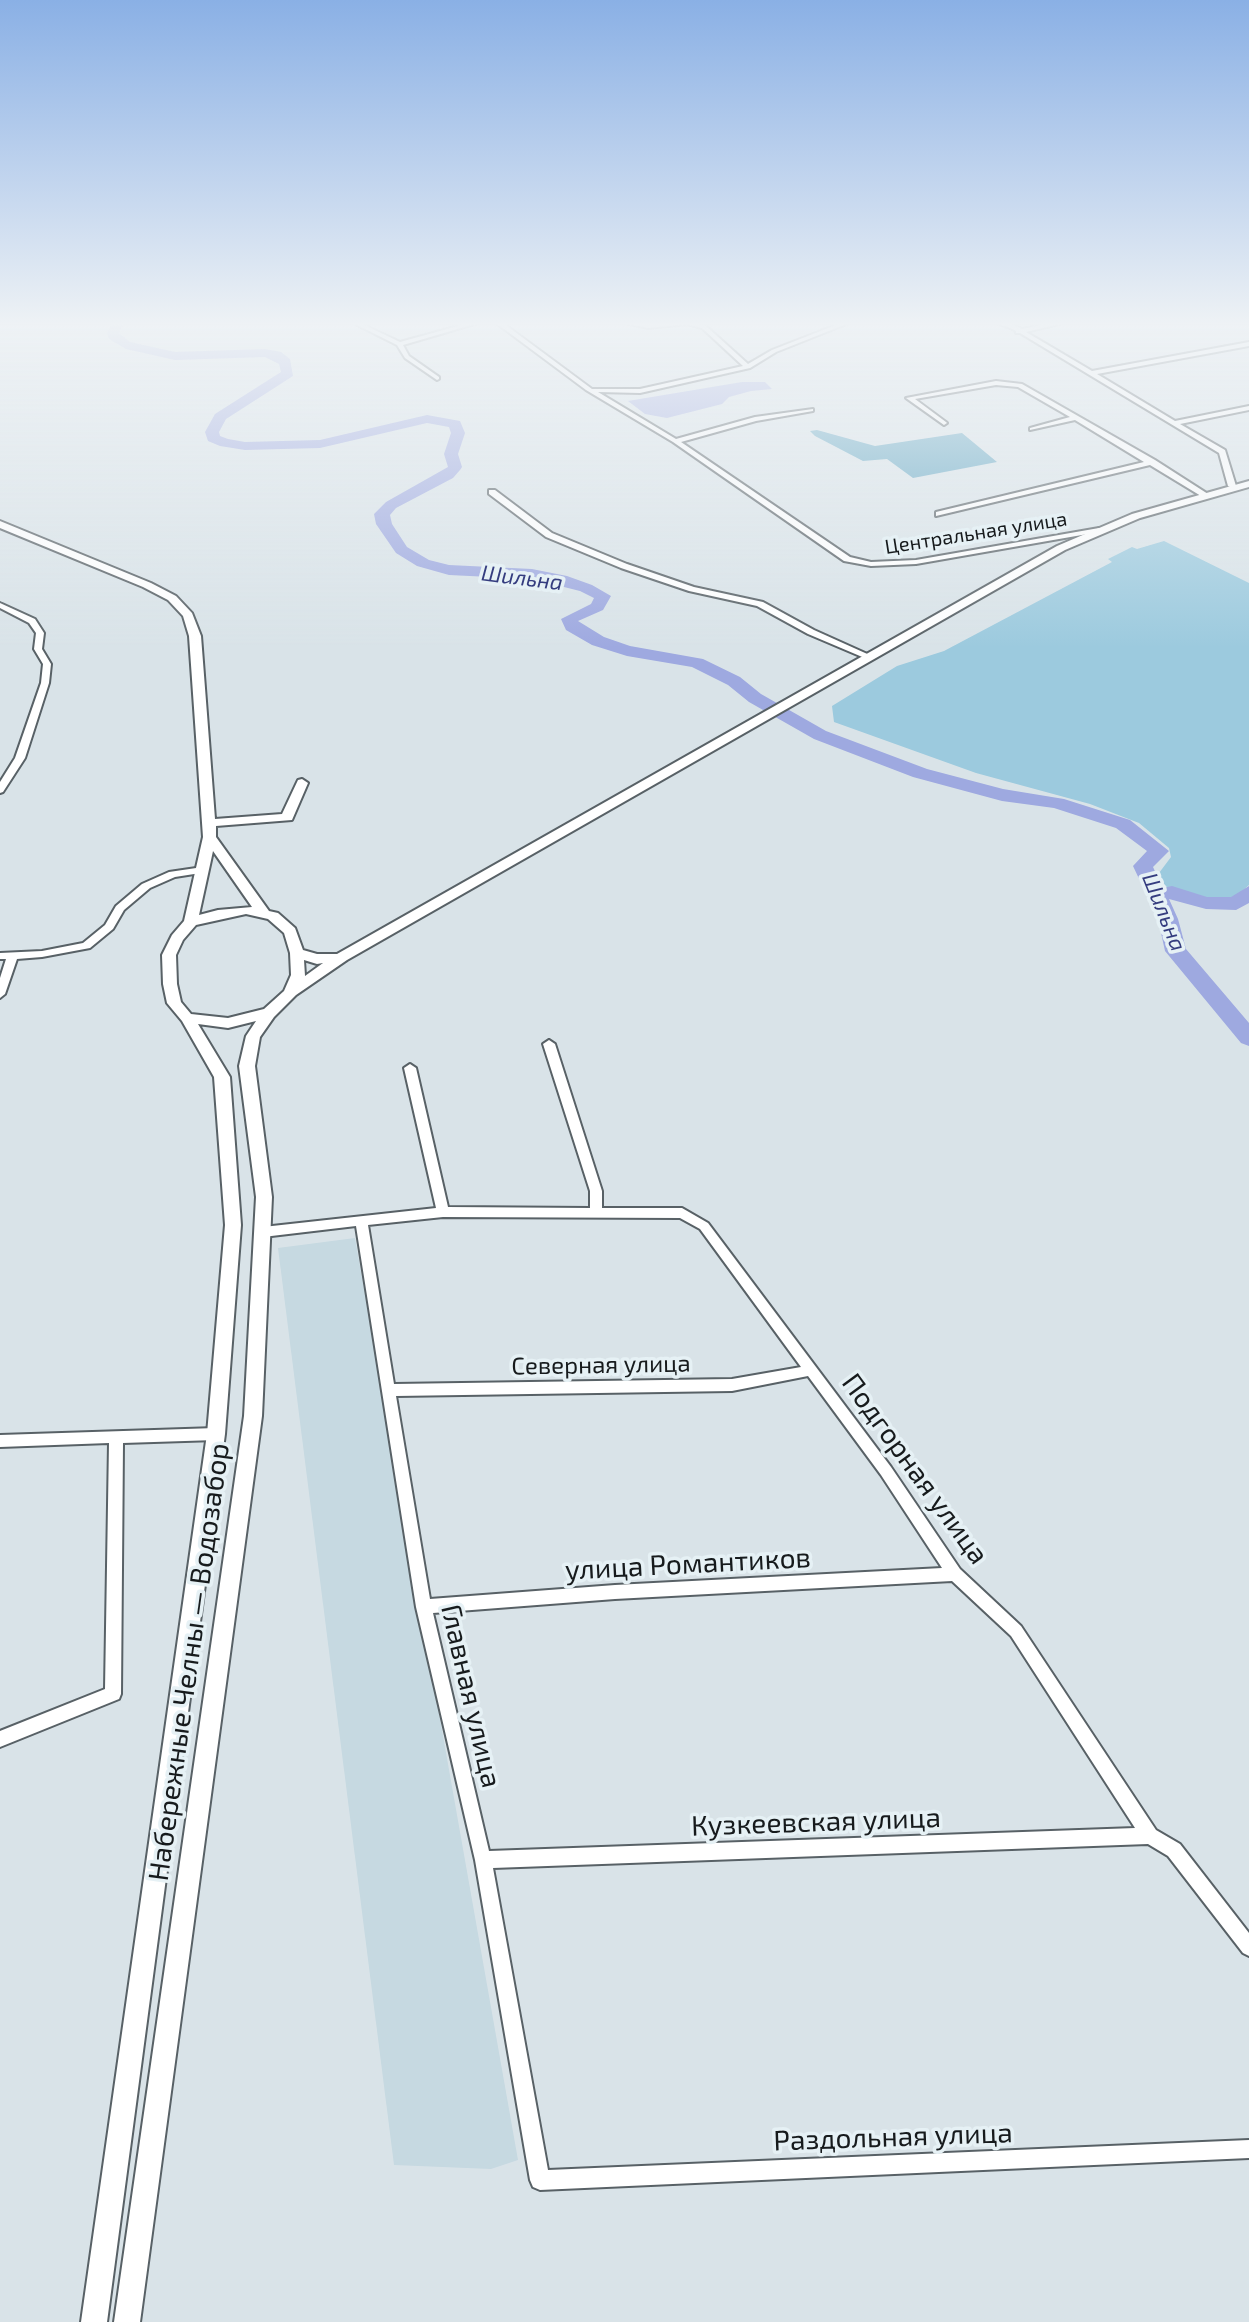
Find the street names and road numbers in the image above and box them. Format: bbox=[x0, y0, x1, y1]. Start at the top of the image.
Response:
street label: Центральная улица bbox=[883, 507, 1069, 559]
street label: Северная улица bbox=[511, 1349, 691, 1381]
street label: Подгорная улица bbox=[835, 1367, 995, 1571]
street label: Набережные Челны — Водозабор bbox=[142, 1441, 236, 1883]
street label: улица Романтиков bbox=[564, 1541, 812, 1587]
street label: Главная улица bbox=[434, 1601, 508, 1791]
street label: Кузкеевская улица bbox=[691, 1801, 941, 1843]
street label: Раздольная улица bbox=[773, 2116, 1013, 2158]

